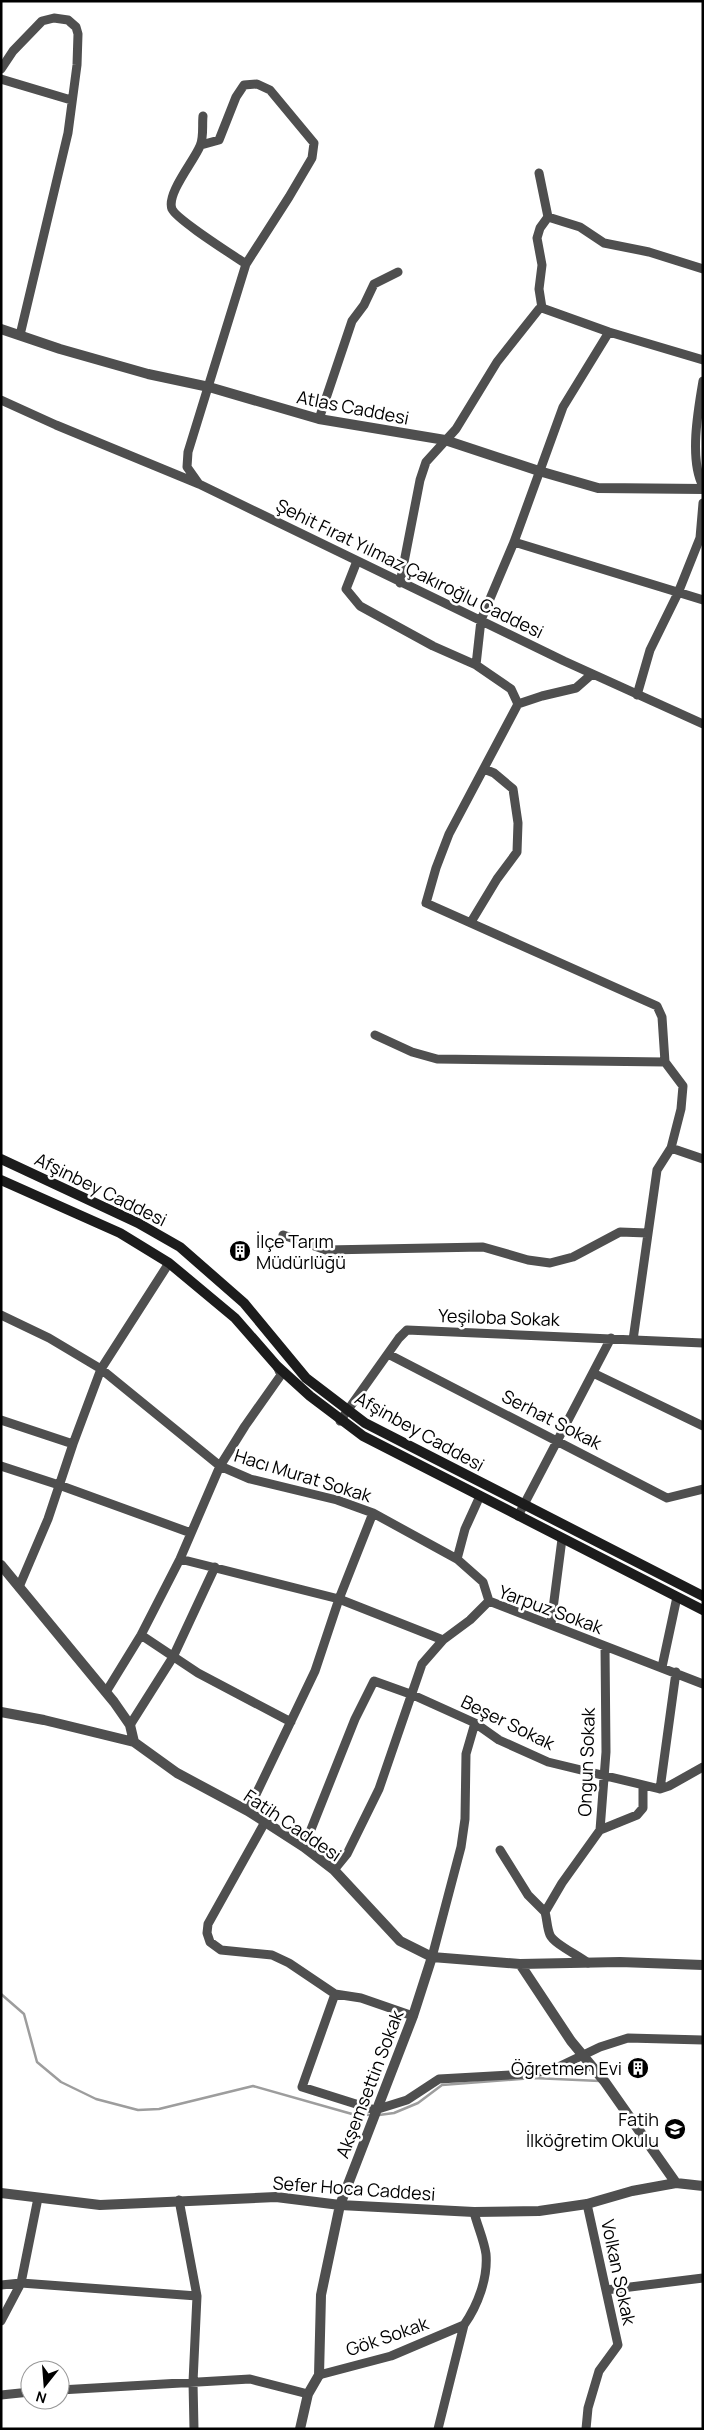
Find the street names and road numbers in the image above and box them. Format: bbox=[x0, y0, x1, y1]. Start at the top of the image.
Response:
street label: Atlas Caddesi bbox=[295, 384, 411, 430]
street label: Şehit Fırat Yılmaz Çakıroğlu Caddesi bbox=[272, 493, 548, 643]
street label: Afşinbey Caddesi bbox=[31, 1147, 171, 1231]
street label: Yeşiloba Sokak bbox=[438, 1303, 561, 1331]
street label: Serhat Sokak bbox=[498, 1384, 607, 1455]
street label: Afşinbey Caddesi bbox=[351, 1386, 489, 1476]
street label: Hacı Murat Sokak bbox=[232, 1443, 376, 1508]
street label: Yarpuz Sokak bbox=[496, 1579, 607, 1639]
street label: Beşer Sokak bbox=[457, 1689, 560, 1755]
street label: Ongun Sokak bbox=[572, 1706, 600, 1817]
street label: Fatih Caddesi bbox=[240, 1784, 346, 1866]
street label: Akşemsettin Sokak bbox=[330, 2006, 409, 2161]
street label: Sefer Hoca Caddesi bbox=[272, 2170, 436, 2206]
street label: Volkan Sokak bbox=[596, 2217, 642, 2328]
street label: Gök Sokak bbox=[343, 2310, 432, 2361]

